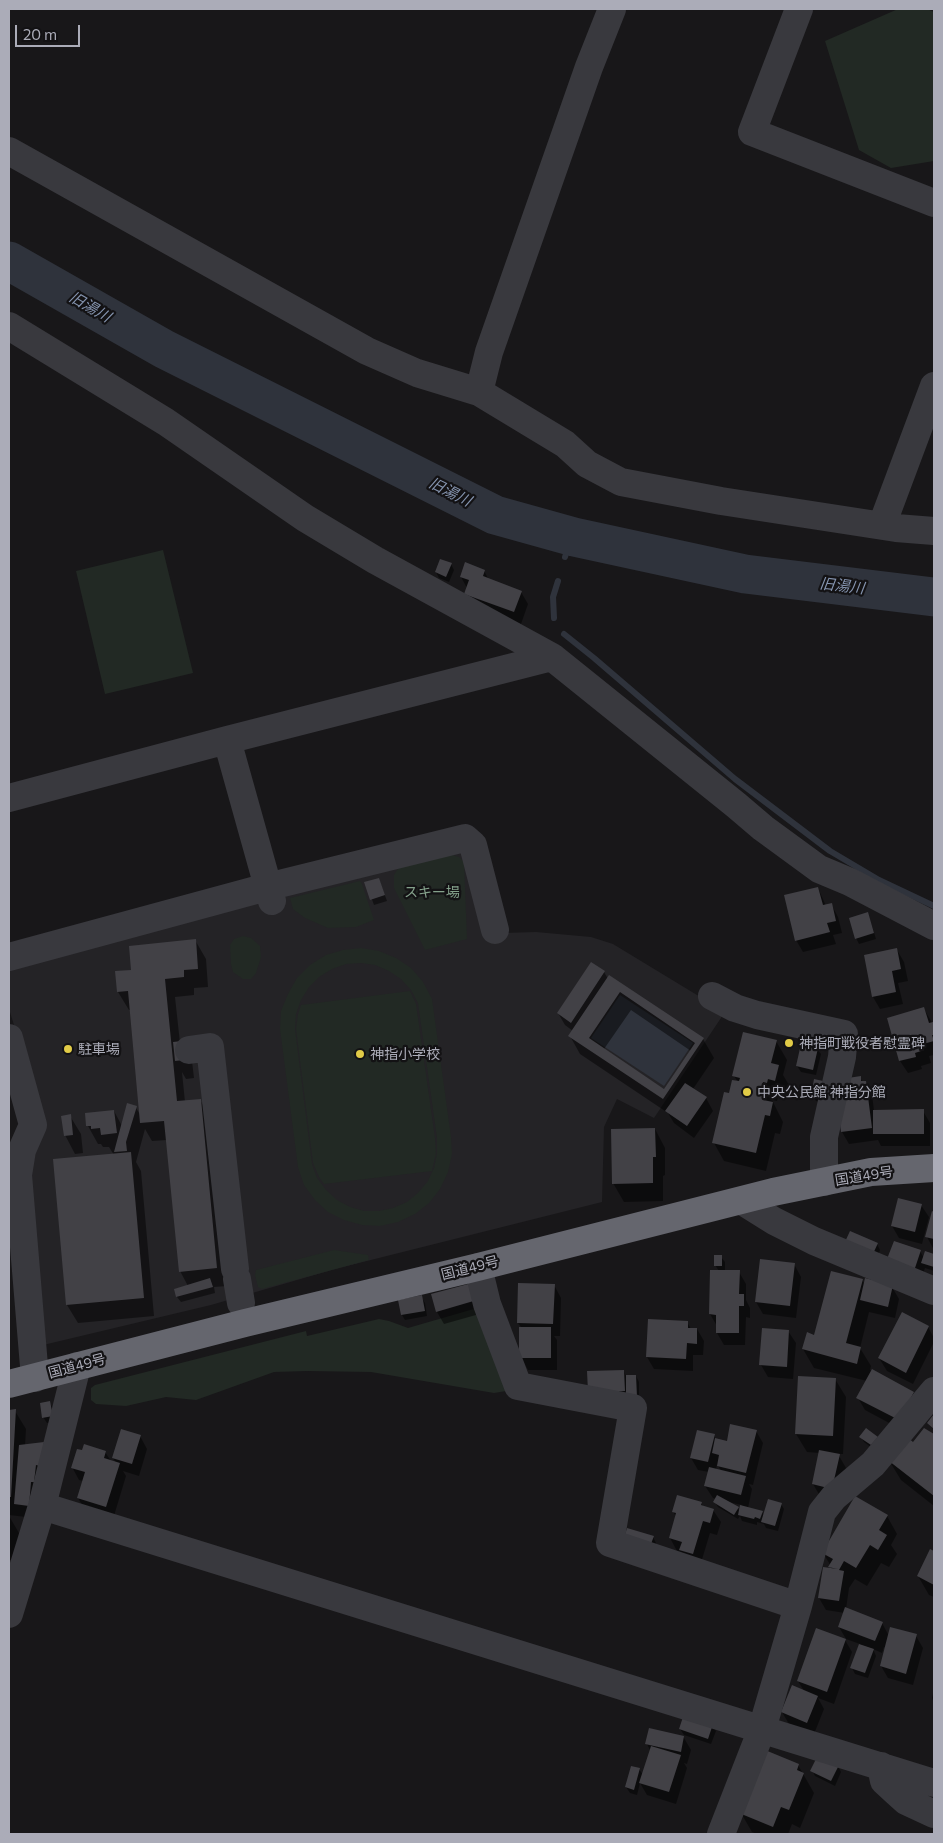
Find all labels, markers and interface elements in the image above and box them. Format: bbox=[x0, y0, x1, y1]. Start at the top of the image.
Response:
scale bar bbox=[18, 15, 82, 47]
text: 20 m bbox=[23, 25, 57, 43]
water label: 旧湯川 bbox=[66, 288, 114, 326]
water label: 旧湯川 bbox=[426, 474, 474, 510]
water label: 旧湯川 bbox=[819, 574, 865, 598]
park label: スキー場 bbox=[404, 884, 460, 900]
place label: 神指町戦役者慰霊碑 bbox=[799, 1035, 925, 1051]
marker: 神指町戦役者慰霊碑 bbox=[783, 1037, 795, 1049]
place label: 駐車場 bbox=[78, 1041, 120, 1057]
marker: 駐車場 bbox=[62, 1043, 74, 1055]
place label: 神指小学校 bbox=[370, 1046, 440, 1062]
marker: 神指小学校 bbox=[354, 1048, 366, 1060]
place label: 中央公民館 神指分館 bbox=[757, 1084, 886, 1100]
marker: 中央公民館 神指分館 bbox=[741, 1086, 753, 1098]
street label: 国道49号 bbox=[834, 1163, 894, 1189]
street label: 国道49号 bbox=[439, 1253, 501, 1283]
street label: 国道49号 bbox=[46, 1350, 108, 1382]

